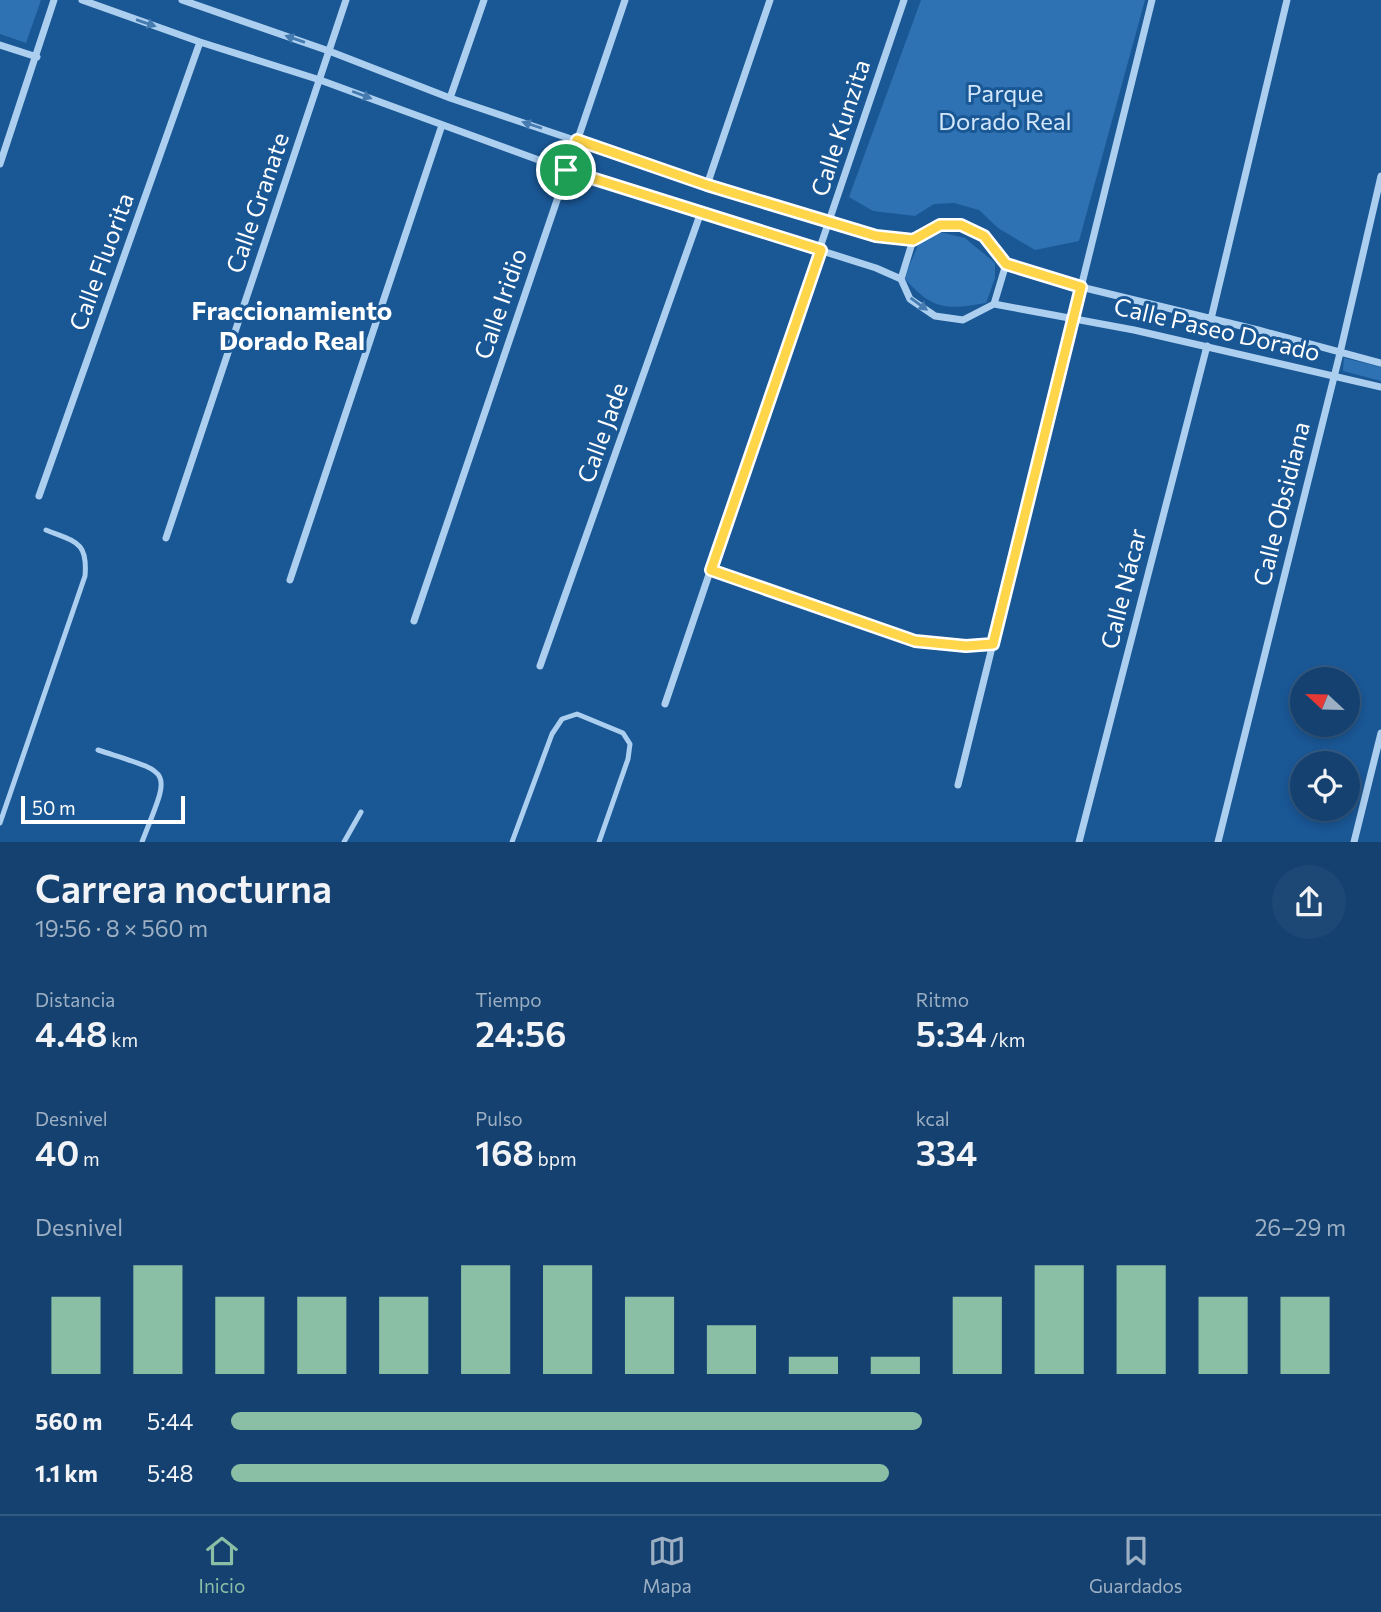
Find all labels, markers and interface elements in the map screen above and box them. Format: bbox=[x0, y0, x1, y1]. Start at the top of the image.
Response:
one-way arrow bbox=[136, 18, 157, 29]
one-way arrow bbox=[285, 33, 306, 44]
street label: Calle Kunzita bbox=[804, 56, 875, 199]
park label: Parque Dorado Real bbox=[938, 78, 1072, 135]
one-way arrow bbox=[351, 90, 372, 101]
one-way arrow bbox=[521, 119, 542, 130]
street label: Calle Granate bbox=[219, 128, 294, 277]
pin bbox=[536, 140, 596, 200]
icon: arrive bbox=[547, 151, 585, 189]
street label: Calle Fluorita bbox=[62, 189, 139, 334]
street label: Calle Iridio bbox=[467, 244, 532, 363]
street label: Calle Paseo Dorado bbox=[1111, 291, 1323, 366]
district label: Fraccionamiento Dorado Real bbox=[192, 294, 392, 355]
one-way arrow bbox=[909, 297, 928, 311]
street label: Calle Jade bbox=[570, 378, 633, 487]
street label: Calle Obsidiana bbox=[1246, 419, 1315, 589]
street label: Calle Nácar bbox=[1094, 525, 1152, 652]
north arrow bbox=[1290, 667, 1360, 737]
map controls bbox=[1290, 667, 1360, 821]
button: locate bbox=[1290, 751, 1360, 821]
scale bar bbox=[21, 793, 186, 825]
text: 50 m bbox=[32, 796, 76, 819]
text: Carrera nocturna bbox=[35, 864, 332, 911]
button: share bbox=[1272, 865, 1346, 939]
text: 19:56 · 8 × 560 m bbox=[35, 914, 208, 942]
text: Distancia bbox=[35, 988, 115, 1011]
text: Tiempo bbox=[475, 988, 542, 1011]
text: Ritmo bbox=[916, 988, 969, 1011]
text: 4.48 bbox=[35, 1011, 108, 1054]
text: 24:56 bbox=[475, 1011, 567, 1054]
text: 5:34 bbox=[916, 1011, 986, 1054]
text: km bbox=[108, 1028, 138, 1051]
text: /km bbox=[986, 1028, 1025, 1051]
text: Desnivel bbox=[35, 1107, 108, 1130]
text: Pulso bbox=[475, 1107, 523, 1130]
text: kcal bbox=[916, 1107, 950, 1130]
text: 40 bbox=[35, 1130, 79, 1173]
text: 168 bbox=[475, 1130, 534, 1173]
text: 334 bbox=[916, 1130, 977, 1173]
text: m bbox=[79, 1147, 100, 1170]
text: bpm bbox=[534, 1147, 577, 1170]
text: Desnivel bbox=[35, 1213, 123, 1241]
text: 26–29 m bbox=[1255, 1213, 1346, 1241]
text: 560 m bbox=[35, 1407, 102, 1435]
text: 5:44 bbox=[147, 1407, 193, 1435]
text: 1.1 km bbox=[35, 1459, 98, 1487]
text: 5:48 bbox=[147, 1459, 193, 1487]
tab: Inicio bbox=[199, 1532, 245, 1597]
tab: Mapa bbox=[643, 1532, 692, 1597]
tab: Guardados bbox=[1089, 1532, 1182, 1597]

